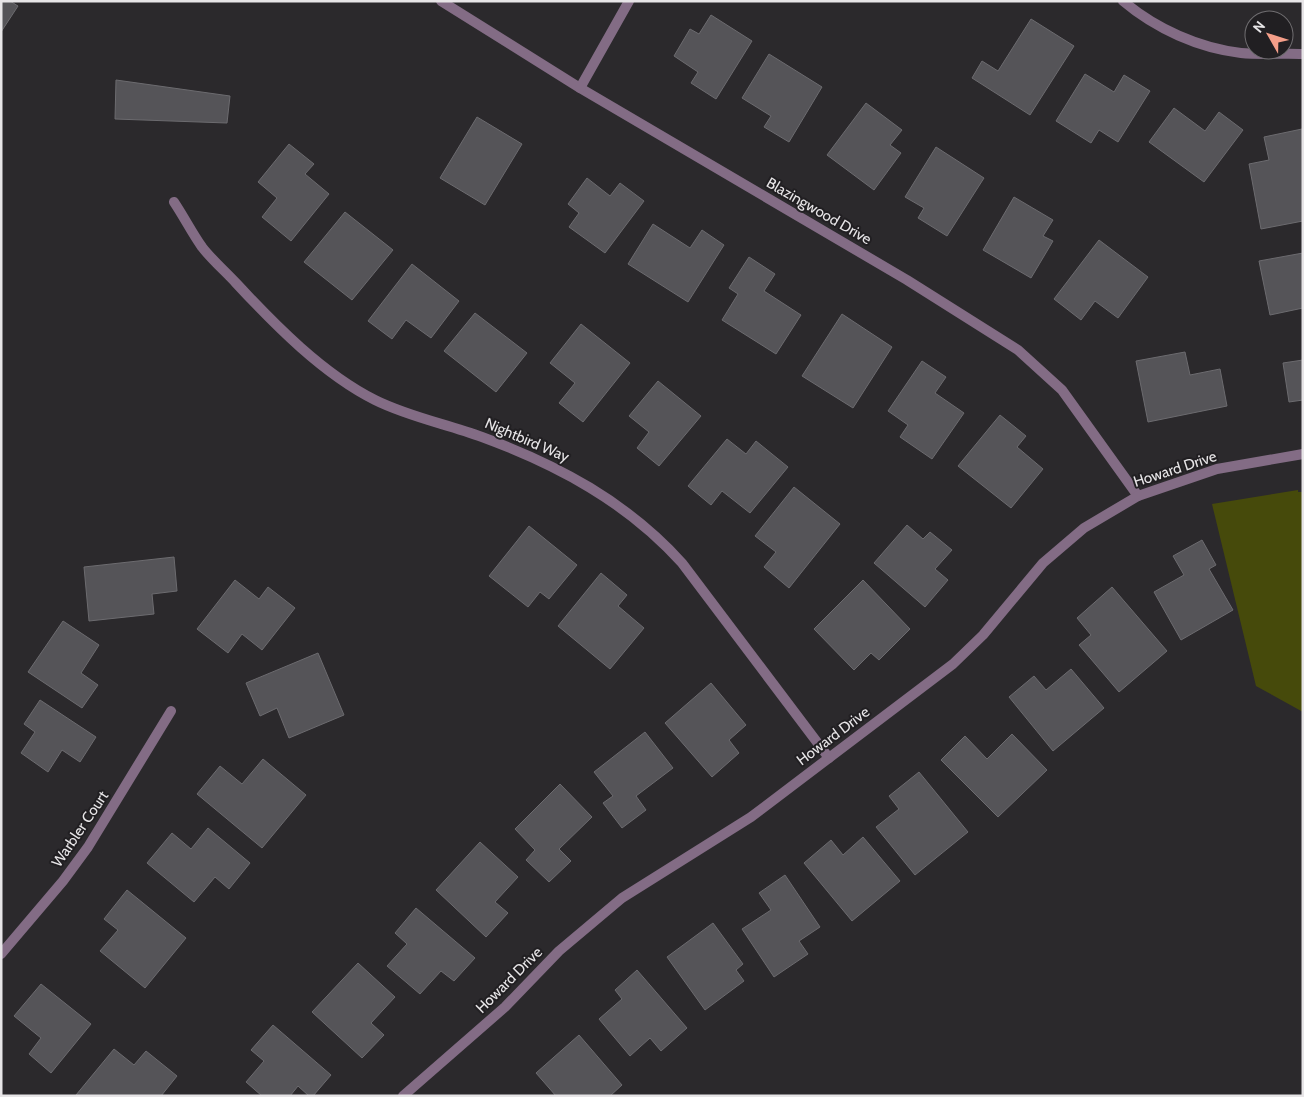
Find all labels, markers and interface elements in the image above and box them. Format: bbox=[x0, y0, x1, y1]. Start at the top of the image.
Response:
north arrow bbox=[1244, 10, 1294, 60]
text: N bbox=[1249, 17, 1269, 36]
street label: Blazingwood Drive bbox=[763, 174, 875, 249]
street label: Nightbird Way bbox=[482, 414, 572, 466]
street label: Howard Drive bbox=[1131, 447, 1219, 491]
street label: Howard Drive bbox=[793, 703, 873, 769]
street label: Warbler Court bbox=[48, 787, 112, 871]
street label: Howard Drive bbox=[472, 943, 546, 1017]

